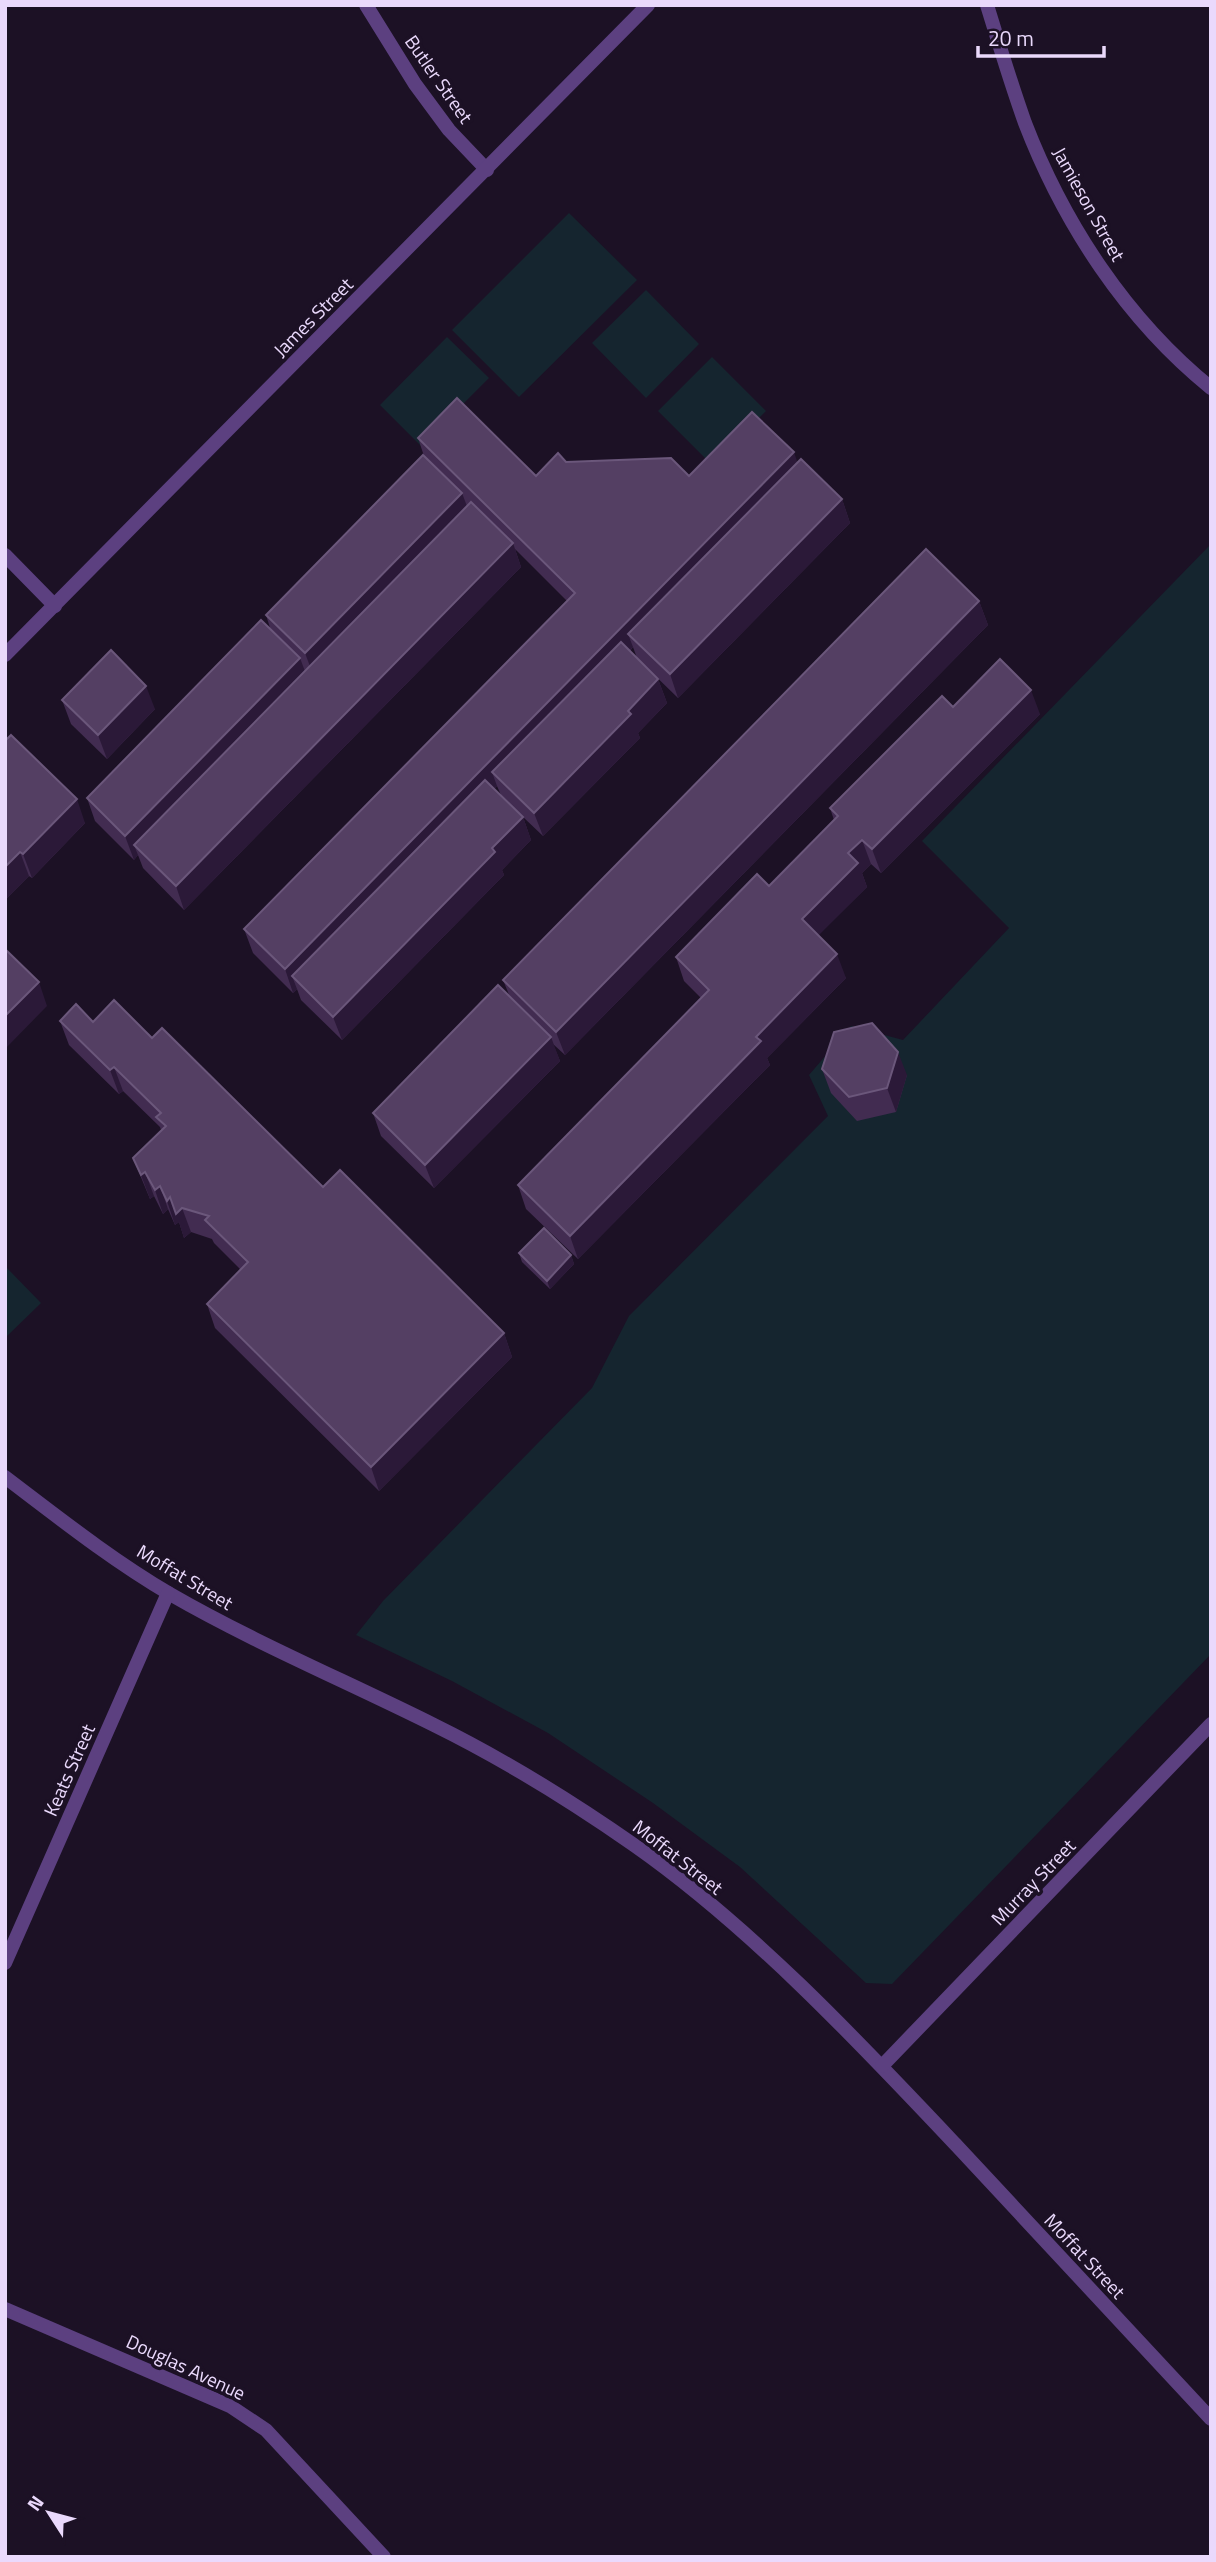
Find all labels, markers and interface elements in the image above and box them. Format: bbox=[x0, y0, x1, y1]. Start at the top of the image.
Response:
scale bar bbox=[978, 14, 1104, 58]
text: 20 m bbox=[988, 22, 1034, 54]
street label: Butler Street bbox=[398, 29, 481, 129]
street label: Jamieson Street bbox=[1046, 141, 1133, 267]
street label: James Street bbox=[266, 270, 359, 363]
street label: Moffat Street bbox=[132, 1536, 239, 1617]
street label: Keats Street bbox=[35, 1719, 102, 1821]
street label: Moffat Street bbox=[627, 1812, 730, 1901]
street label: Murray Street bbox=[984, 1831, 1082, 1932]
street label: Moffat Street bbox=[1038, 2206, 1133, 2305]
street label: Douglas Avenue bbox=[122, 2326, 251, 2407]
north arrow bbox=[14, 2478, 84, 2548]
text: N bbox=[19, 2489, 50, 2517]

